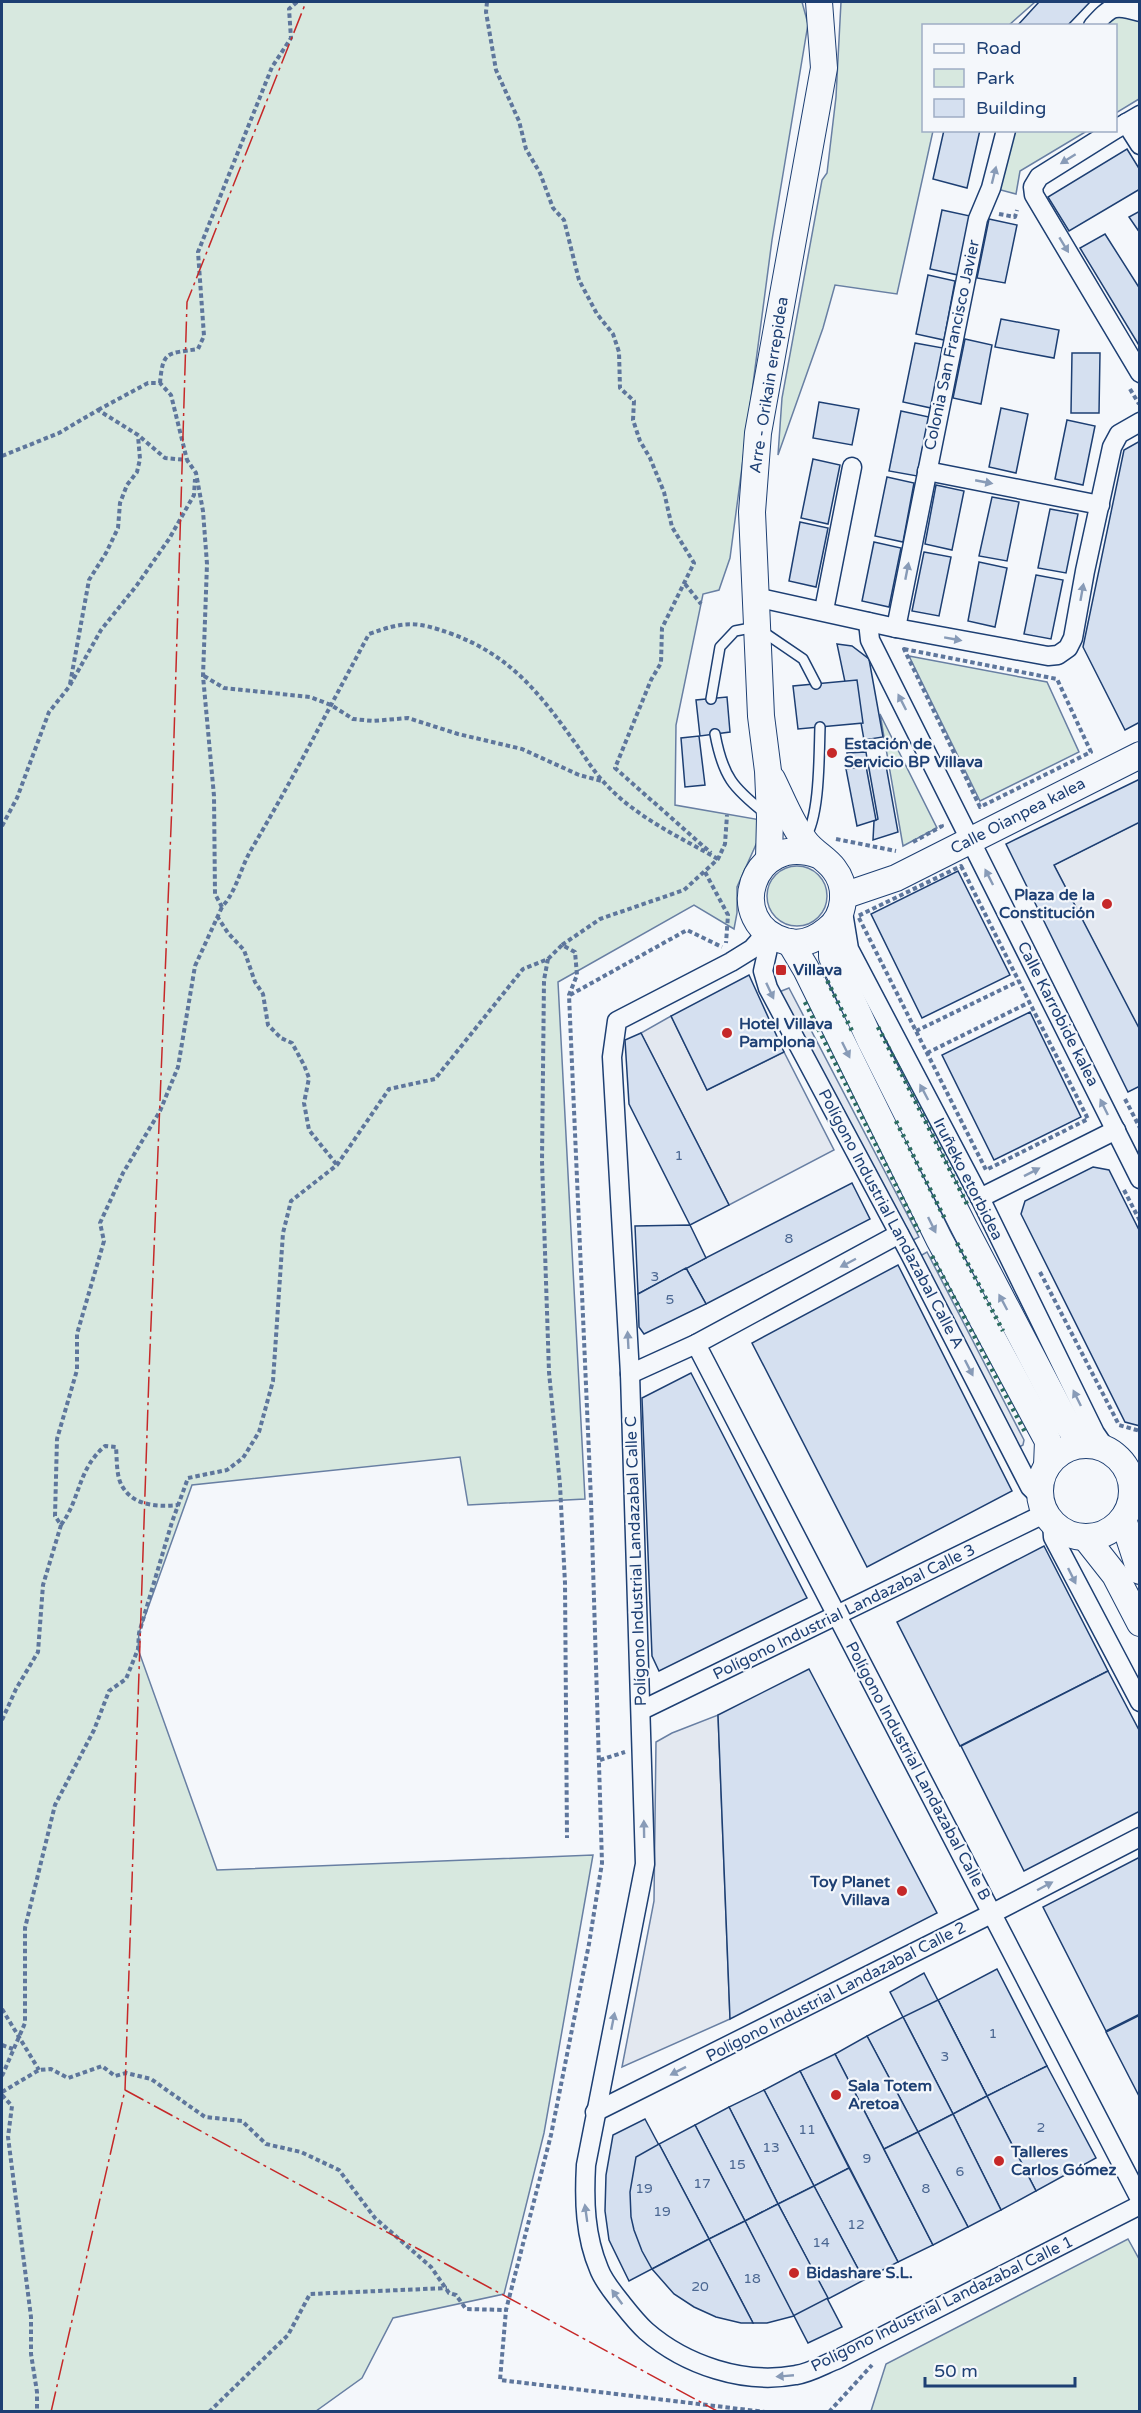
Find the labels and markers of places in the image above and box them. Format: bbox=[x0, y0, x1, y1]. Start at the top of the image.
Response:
place label: Estación de Servicio BP Villava bbox=[844, 734, 983, 772]
marker: Estación de Servicio BP Villava bbox=[825, 746, 839, 760]
place label: Plaza de la Constitución bbox=[999, 885, 1095, 923]
marker: Plaza de la Constitución bbox=[1100, 897, 1114, 911]
place label: Villava bbox=[793, 960, 842, 980]
marker: Villava bbox=[774, 963, 788, 977]
place label: Hotel Villava Pamplona bbox=[739, 1014, 833, 1052]
marker: Hotel Villava Pamplona bbox=[720, 1026, 734, 1040]
place label: Toy Planet Villava bbox=[809, 1872, 891, 1910]
marker: Toy Planet Villava bbox=[895, 1884, 909, 1898]
place label: Sala Totem Aretoa bbox=[848, 2076, 932, 2114]
marker: Sala Totem Aretoa bbox=[829, 2088, 843, 2102]
place label: Talleres Carlos Gómez bbox=[1010, 2142, 1116, 2180]
marker: Talleres Carlos Gómez bbox=[992, 2154, 1006, 2168]
place label: Bidashare S.L. bbox=[806, 2263, 913, 2283]
marker: Bidashare S.L. bbox=[787, 2266, 801, 2280]

